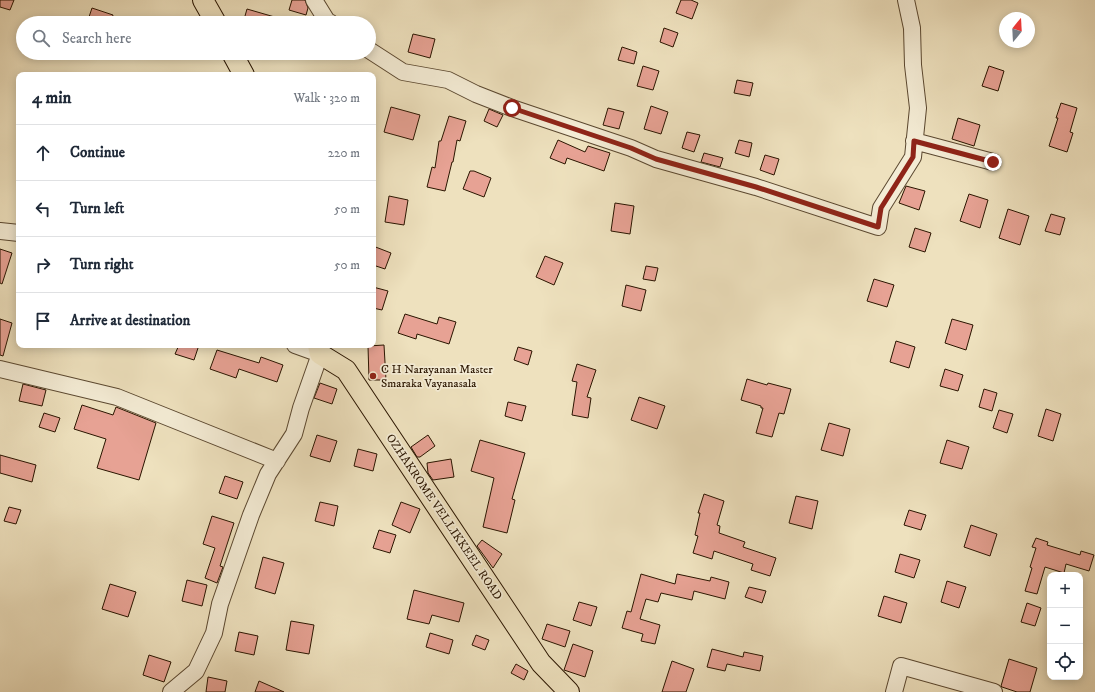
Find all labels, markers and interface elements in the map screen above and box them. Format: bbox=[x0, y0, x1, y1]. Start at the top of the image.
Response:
north arrow bbox=[999, 12, 1035, 48]
search box bbox=[16, 16, 376, 60]
icon: search bbox=[30, 27, 52, 49]
text: Search here bbox=[62, 29, 131, 48]
text: 4 min bbox=[32, 87, 71, 109]
text: Walk · 320 m bbox=[294, 90, 360, 106]
route start bbox=[503, 99, 521, 117]
icon: ahead bbox=[32, 142, 54, 164]
text: Continue bbox=[70, 143, 125, 162]
text: 220 m bbox=[328, 145, 360, 161]
route end bbox=[984, 153, 1002, 171]
icon: left bbox=[32, 198, 54, 220]
text: Turn left bbox=[70, 199, 124, 218]
text: 50 m bbox=[334, 201, 360, 217]
icon: right bbox=[32, 254, 54, 276]
text: Turn right bbox=[70, 255, 133, 274]
text: 50 m bbox=[334, 257, 360, 273]
icon: arrive bbox=[32, 310, 54, 332]
text: Arrive at destination bbox=[70, 311, 190, 330]
place label: C H Narayanan Master Smaraka Vayanasala bbox=[381, 362, 493, 391]
marker: C H Narayanan Master Smaraka Vayanasala bbox=[368, 371, 378, 381]
street label: OZHAKROME VELLIKKEEL ROAD bbox=[383, 431, 505, 603]
map controls bbox=[1047, 572, 1083, 680]
button: + bbox=[1047, 572, 1083, 608]
button: − bbox=[1047, 608, 1083, 644]
button: locate bbox=[1047, 644, 1083, 680]

